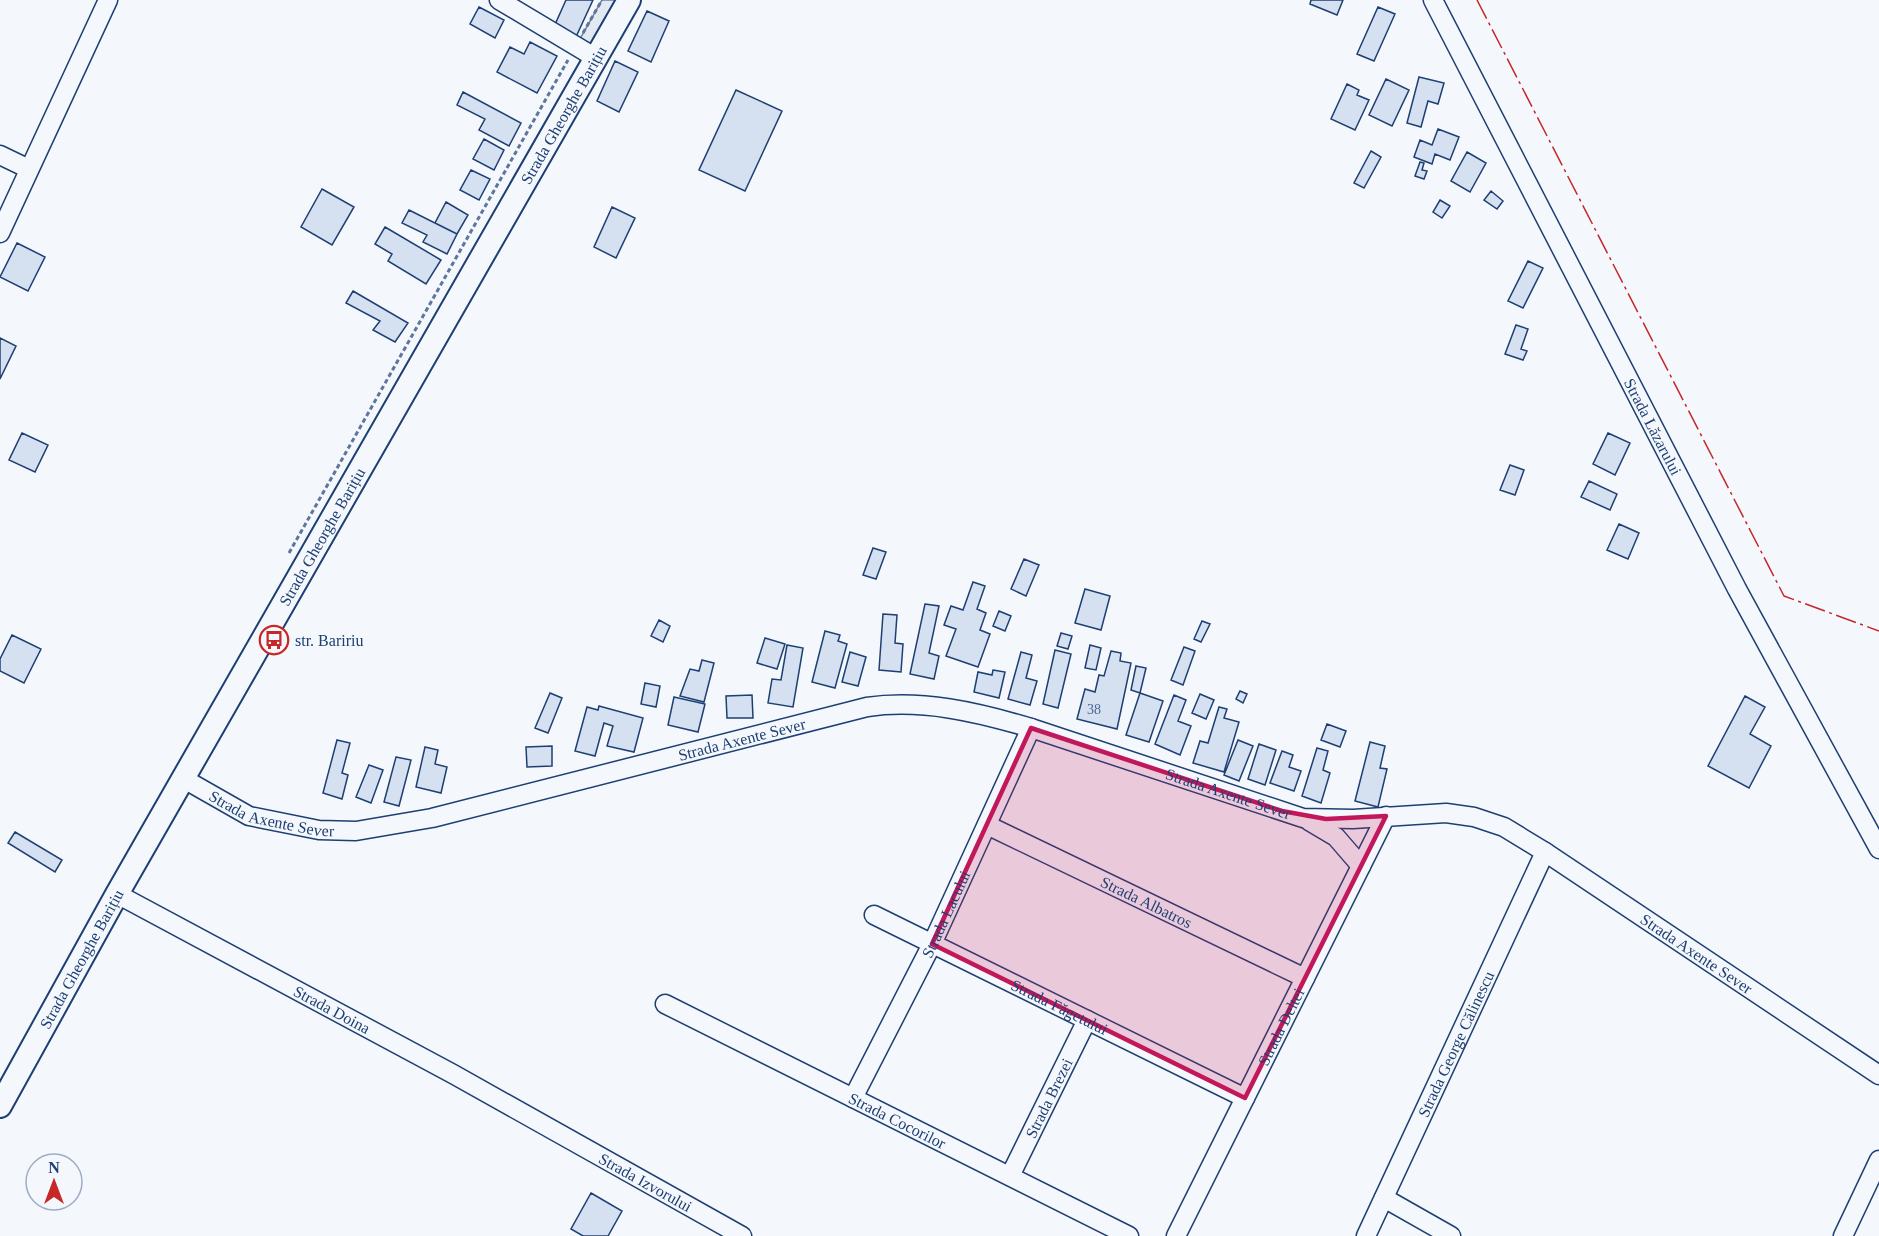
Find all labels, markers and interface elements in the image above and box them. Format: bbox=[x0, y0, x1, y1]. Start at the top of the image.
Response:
street label: Strada Gheorghe Barițiu bbox=[517, 43, 610, 187]
street label: Strada Lăzarului bbox=[1621, 376, 1685, 478]
street label: Strada Gheorghe Barițiu bbox=[276, 465, 368, 609]
bus stop icon: str. Baririu bbox=[258, 624, 290, 656]
place label: str. Baririu bbox=[295, 632, 363, 649]
house number: 38 bbox=[1087, 702, 1101, 717]
street label: Strada Axente Sever bbox=[676, 715, 808, 764]
street label: Strada Axente Sever bbox=[1164, 765, 1294, 823]
street label: Strada Axente Sever bbox=[206, 787, 335, 839]
street label: Strada Lacului bbox=[918, 868, 974, 961]
street label: Strada Albatros bbox=[1098, 873, 1195, 931]
street label: Strada Gheorghe Barițiu bbox=[36, 887, 127, 1032]
street label: Strada Axente Sever bbox=[1637, 910, 1756, 997]
street label: Strada George Călinescu bbox=[1415, 968, 1497, 1120]
street label: Strada Făgetului bbox=[1008, 976, 1111, 1038]
street label: Strada Doina bbox=[291, 982, 373, 1037]
street label: Strada Deltei bbox=[1255, 985, 1308, 1068]
street label: Strada Brezei bbox=[1022, 1055, 1076, 1141]
street label: Strada Cocorilor bbox=[846, 1089, 949, 1152]
street label: Strada Izvorului bbox=[596, 1150, 695, 1215]
north arrow bbox=[24, 1152, 84, 1212]
text: N bbox=[48, 1159, 60, 1176]

